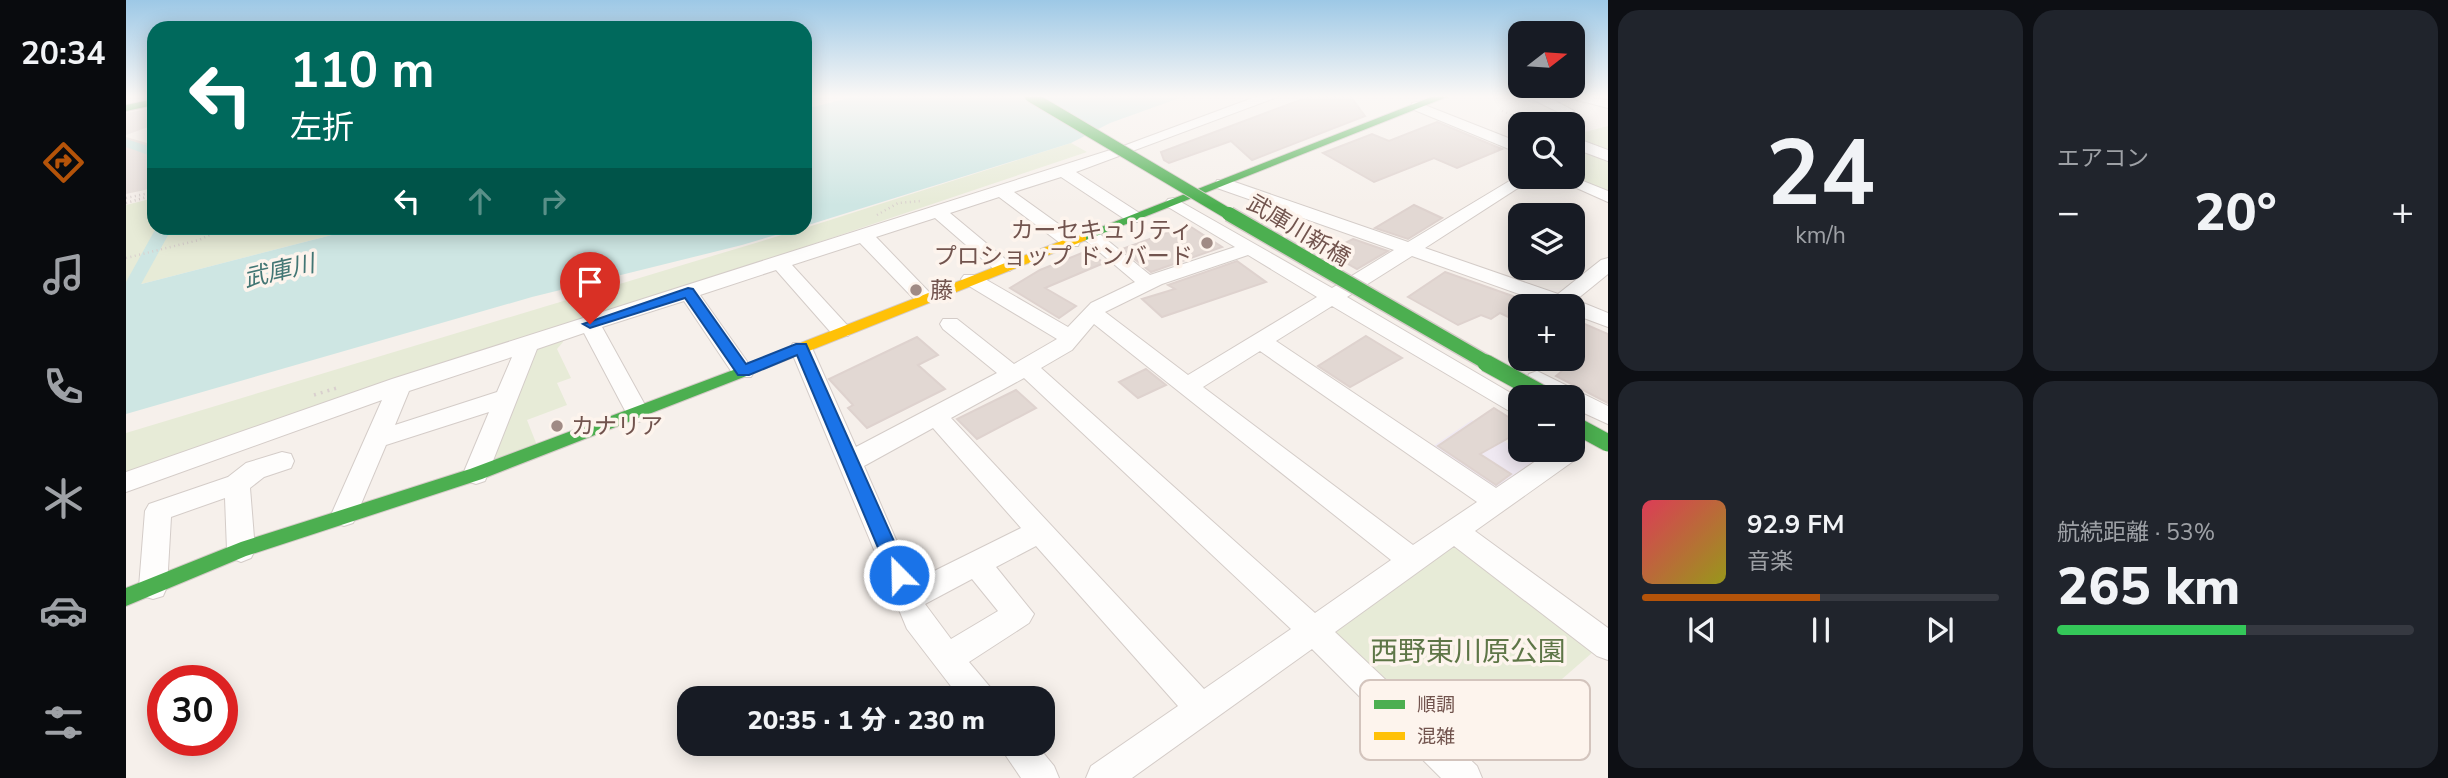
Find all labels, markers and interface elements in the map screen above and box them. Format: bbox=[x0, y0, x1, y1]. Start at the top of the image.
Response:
north arrow bbox=[1508, 21, 1586, 98]
map controls bbox=[1508, 21, 1585, 462]
text: 20:34 bbox=[21, 32, 105, 75]
text: 110 m bbox=[290, 37, 434, 104]
icon: left bbox=[175, 49, 266, 140]
text: 左折 bbox=[290, 106, 354, 149]
button: search bbox=[1508, 112, 1585, 189]
text: 24 bbox=[1766, 112, 1875, 236]
icon: directions bbox=[39, 138, 88, 187]
text: エアコン bbox=[2057, 143, 2149, 174]
text: 20° bbox=[2194, 177, 2277, 248]
icon: left bbox=[388, 182, 426, 220]
icon: ahead bbox=[461, 182, 499, 220]
icon: right bbox=[534, 182, 572, 220]
text: − bbox=[2057, 187, 2080, 238]
text: + bbox=[2391, 187, 2414, 238]
street label: 武庫川新橋 bbox=[1241, 188, 1356, 273]
button: layers bbox=[1508, 203, 1585, 280]
place label: カーセキュリティ プロショップ ドンバード bbox=[934, 215, 1193, 272]
text: km/h bbox=[1795, 220, 1846, 251]
marker: カーセキュリティ プロショップ ドンバード bbox=[1199, 235, 1215, 251]
water label: 武庫川 bbox=[240, 247, 321, 295]
icon: music bbox=[39, 250, 88, 299]
pin bbox=[560, 252, 620, 324]
icon: arrive bbox=[571, 263, 609, 301]
place label: 藤 bbox=[930, 275, 953, 306]
marker: 藤 bbox=[908, 282, 924, 298]
button: + bbox=[1508, 294, 1585, 371]
icon: phone bbox=[39, 362, 88, 411]
button: − bbox=[1508, 385, 1585, 462]
place label: カナリア bbox=[571, 411, 663, 442]
marker: カナリア bbox=[549, 418, 565, 434]
icon: climate bbox=[39, 474, 88, 523]
text: 92.9 FM bbox=[1747, 507, 1844, 542]
text: 航続距離 · 53% bbox=[2057, 517, 2215, 548]
position arrow bbox=[862, 538, 936, 612]
text: 音楽 bbox=[1747, 546, 1793, 577]
text: 265 km bbox=[2057, 551, 2240, 622]
icon: car bbox=[39, 586, 88, 635]
icon: previous bbox=[1683, 611, 1721, 649]
icon: pause bbox=[1802, 611, 1840, 649]
icon: next bbox=[1921, 611, 1959, 649]
park label: 西野東川原公園 bbox=[1370, 633, 1566, 671]
speed limit sign: 30 bbox=[147, 665, 238, 756]
legend bbox=[1360, 680, 1590, 760]
text: 順調 bbox=[1417, 692, 1455, 718]
icon: filters bbox=[39, 698, 88, 747]
text: 20:35 · 1 分 · 230 m bbox=[747, 703, 985, 738]
text: 混雑 bbox=[1417, 724, 1455, 750]

